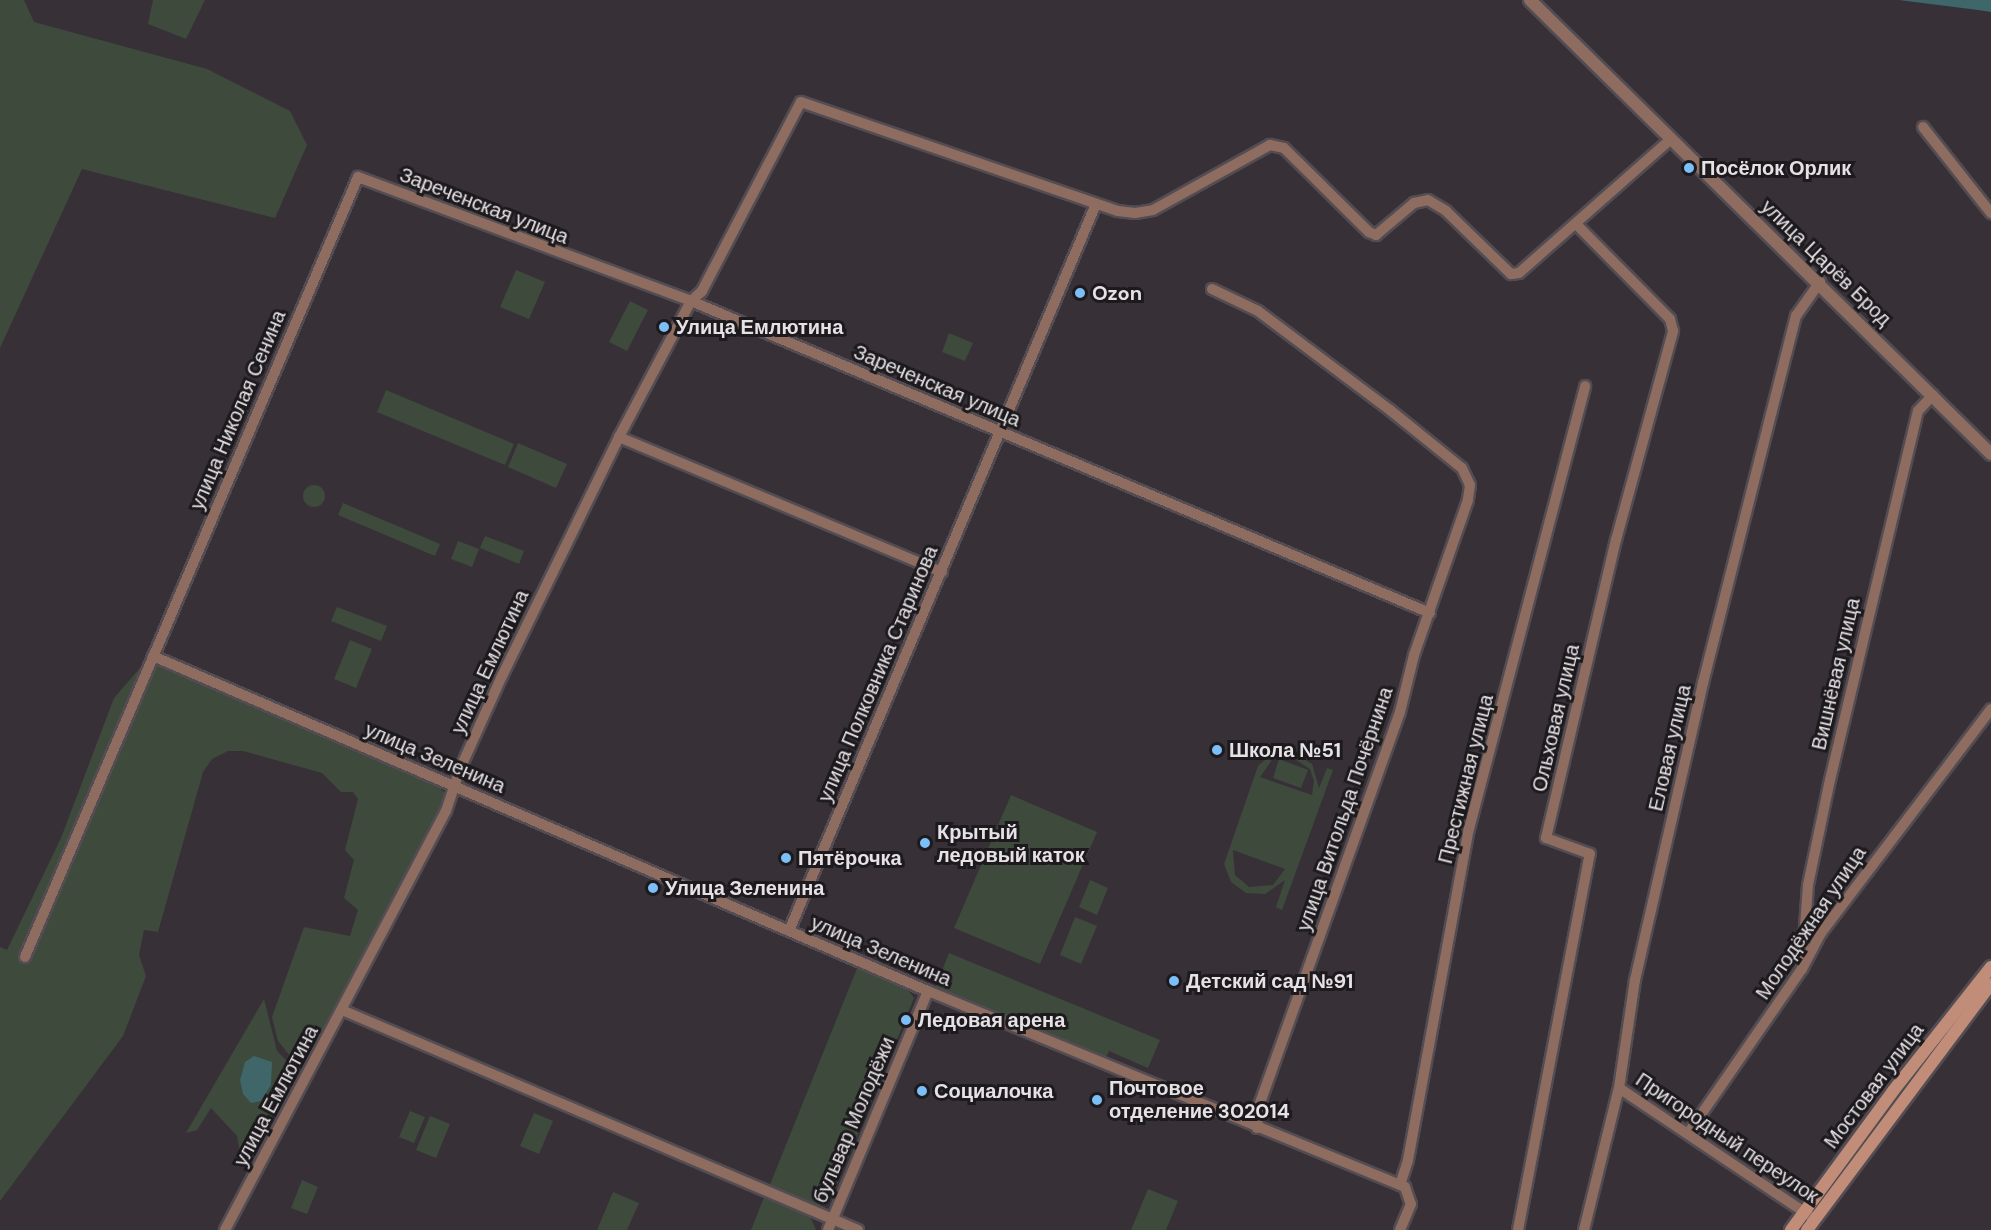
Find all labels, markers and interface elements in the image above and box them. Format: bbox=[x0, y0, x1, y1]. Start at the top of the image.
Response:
place label: Посёлок Орлик bbox=[1701, 156, 1851, 180]
marker: Посёлок Орлик bbox=[1682, 161, 1696, 175]
street label: Зареченская улица bbox=[396, 163, 572, 249]
street label: улица Царёв Брод bbox=[1756, 195, 1896, 331]
place label: Ozon bbox=[1092, 281, 1142, 305]
marker: Ozon bbox=[1073, 286, 1087, 300]
street label: улица Николая Сенина bbox=[185, 307, 291, 513]
place label: Улица Емлютина bbox=[676, 315, 843, 339]
marker: Улица Емлютина bbox=[657, 320, 671, 334]
street label: Зареченская улица bbox=[850, 340, 1024, 432]
street label: улица Полковника Старинова bbox=[813, 542, 943, 806]
street label: улица Емлютина bbox=[446, 586, 534, 738]
street label: Вишнёвая улица bbox=[1807, 596, 1865, 752]
street label: Ольховая улица bbox=[1527, 642, 1585, 794]
street label: Еловая улица bbox=[1644, 682, 1696, 814]
street label: улица Витольда Почёрнина bbox=[1292, 684, 1398, 934]
street label: Престижная улица bbox=[1433, 692, 1499, 866]
street label: улица Зеленина bbox=[361, 718, 509, 798]
place label: Школа №51 bbox=[1229, 738, 1341, 762]
marker: Школа №51 bbox=[1210, 743, 1224, 757]
place label: Крытый ледовый каток bbox=[937, 820, 1085, 867]
marker: Крытый ледовый каток bbox=[918, 836, 932, 850]
street label: Молодёжная улица bbox=[1751, 842, 1871, 1004]
place label: Пятёрочка bbox=[798, 846, 902, 870]
marker: Пятёрочка bbox=[779, 851, 793, 865]
place label: Улица Зеленина bbox=[665, 876, 824, 900]
marker: Улица Зеленина bbox=[646, 881, 660, 895]
street label: улица Зеленина bbox=[807, 911, 955, 991]
place label: Детский сад №91 bbox=[1186, 969, 1353, 993]
marker: Детский сад №91 bbox=[1167, 974, 1181, 988]
place label: Ледовая арена bbox=[918, 1008, 1065, 1032]
marker: Ледовая арена bbox=[899, 1013, 913, 1027]
street label: Мостовая улица bbox=[1819, 1019, 1929, 1153]
street label: улица Емлютина bbox=[229, 1021, 323, 1171]
street label: бульвар Молодёжи bbox=[808, 1033, 900, 1207]
street label: Пригородный переулок bbox=[1631, 1068, 1823, 1208]
place label: Почтовое отделение 302014 bbox=[1109, 1076, 1290, 1123]
place label: Социалочка bbox=[934, 1079, 1053, 1103]
marker: Социалочка bbox=[915, 1084, 929, 1098]
marker: Почтовое отделение 302014 bbox=[1090, 1093, 1104, 1107]

